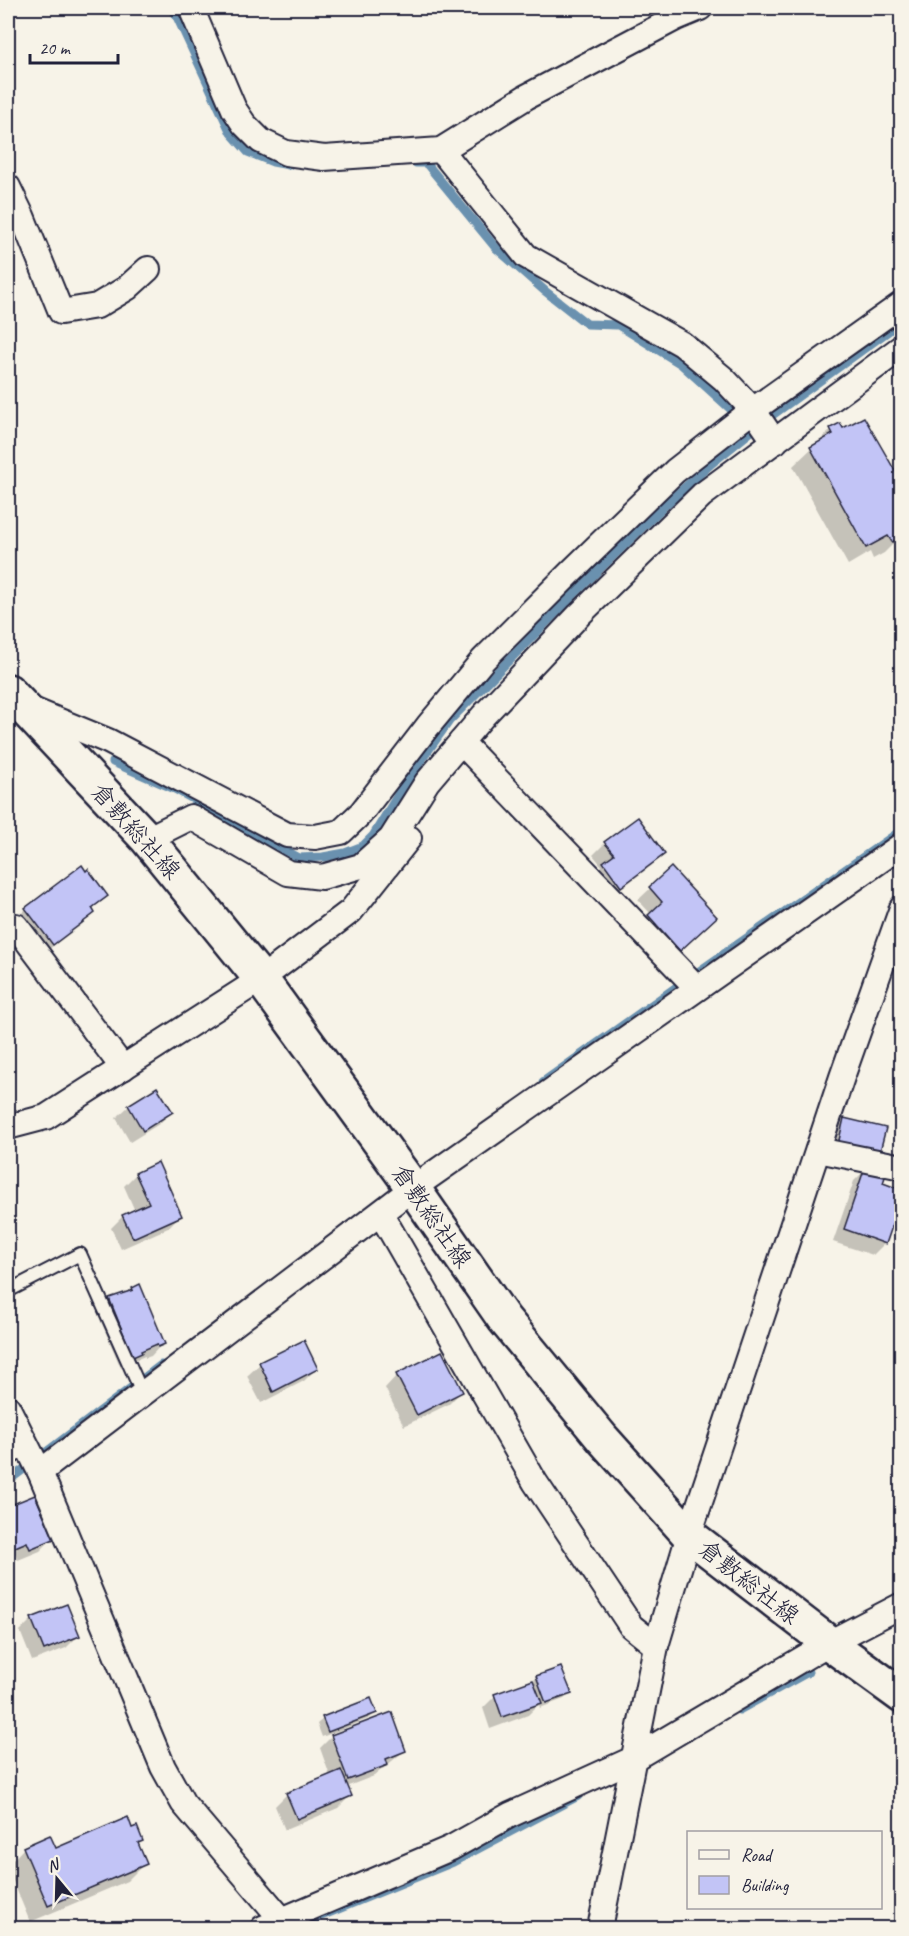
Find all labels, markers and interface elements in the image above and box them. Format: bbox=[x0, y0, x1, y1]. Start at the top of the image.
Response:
scale bar bbox=[30, 27, 118, 65]
text: 20 m bbox=[39, 37, 72, 59]
street label: 倉敷総社線 bbox=[85, 776, 187, 886]
street label: 倉敷総社線 bbox=[385, 1158, 479, 1274]
street label: 倉敷総社線 bbox=[692, 1533, 806, 1631]
legend bbox=[687, 1831, 882, 1909]
text: Road bbox=[741, 1844, 774, 1866]
north arrow bbox=[27, 1849, 87, 1909]
text: N bbox=[45, 1854, 63, 1877]
text: Building bbox=[741, 1874, 790, 1896]

